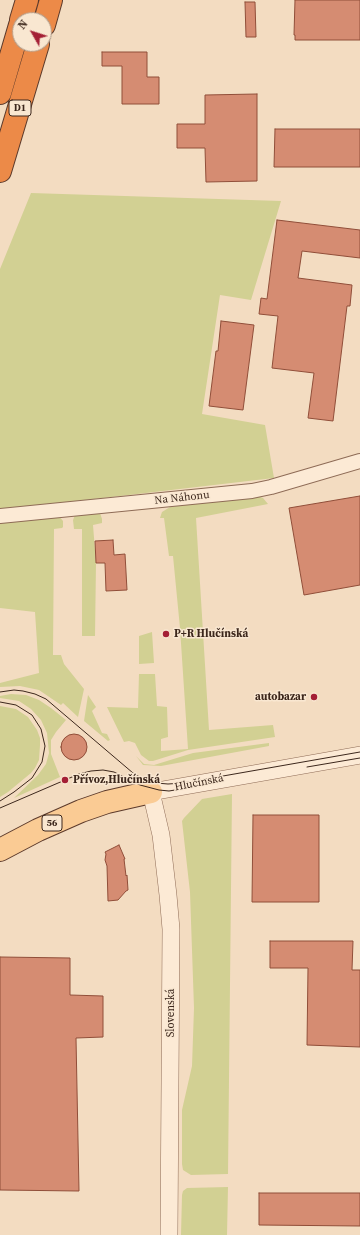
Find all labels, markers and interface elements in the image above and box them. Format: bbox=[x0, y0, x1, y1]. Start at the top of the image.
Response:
north arrow bbox=[12, 12, 52, 52]
text: N bbox=[15, 17, 31, 33]
road number: D1 bbox=[9, 100, 31, 116]
street label: Na Náhonu bbox=[154, 489, 210, 507]
place label: P+R Hlučínská bbox=[174, 627, 248, 641]
marker: P+R Hlučínská bbox=[161, 629, 171, 639]
place label: autobazar bbox=[255, 690, 306, 704]
marker: autobazar bbox=[309, 692, 319, 702]
street label: Hlučínská bbox=[173, 772, 225, 794]
place label: Přívoz,Hlučínská bbox=[73, 773, 160, 787]
marker: Přívoz,Hlučínská bbox=[60, 775, 70, 785]
road number: 56 bbox=[42, 815, 62, 831]
street label: Slovenská bbox=[164, 989, 178, 1037]

